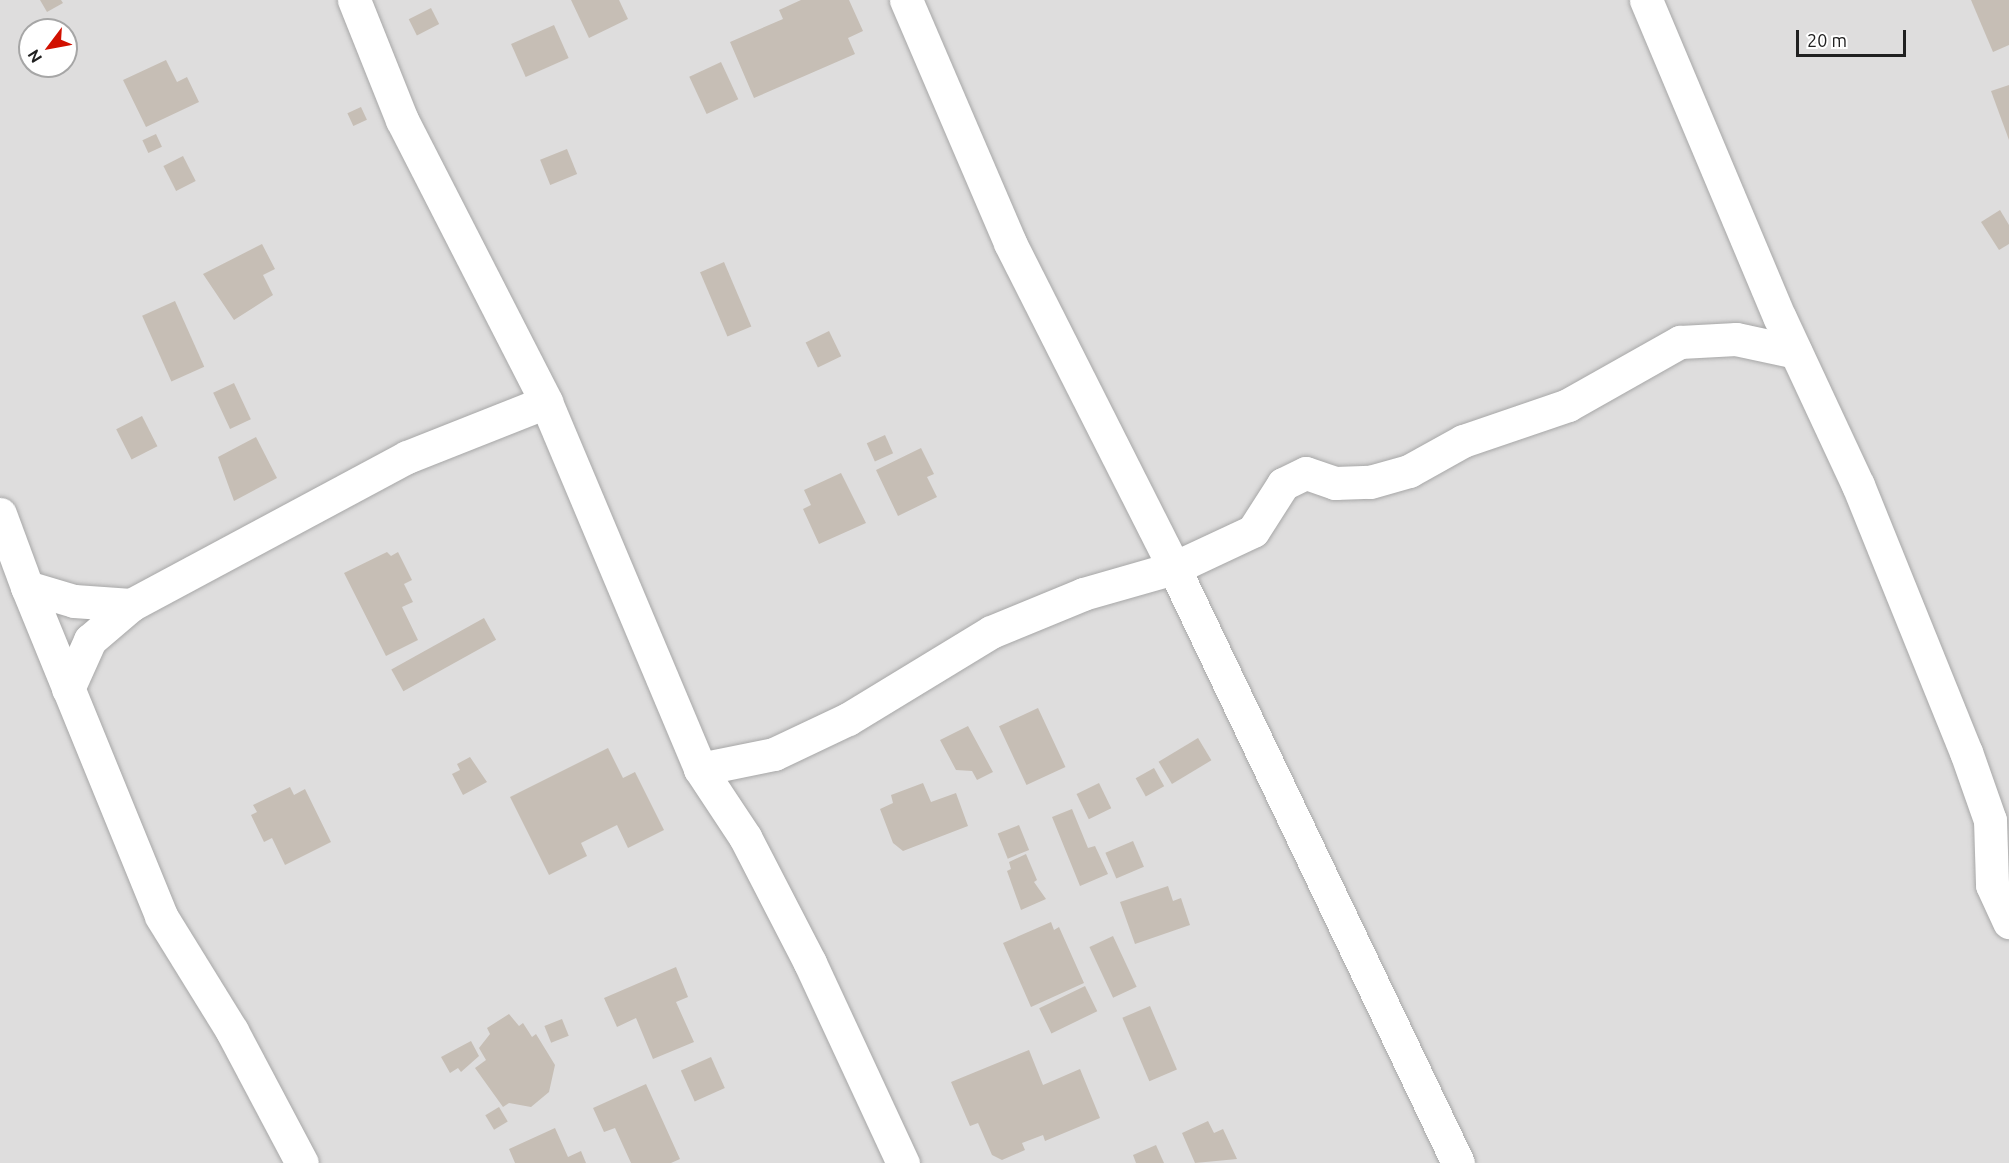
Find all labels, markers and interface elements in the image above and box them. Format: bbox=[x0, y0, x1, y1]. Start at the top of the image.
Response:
north arrow bbox=[18, 18, 78, 78]
scale bar bbox=[1799, 18, 1908, 56]
text: 20 m bbox=[1807, 30, 1847, 50]
text: N bbox=[24, 47, 45, 66]

